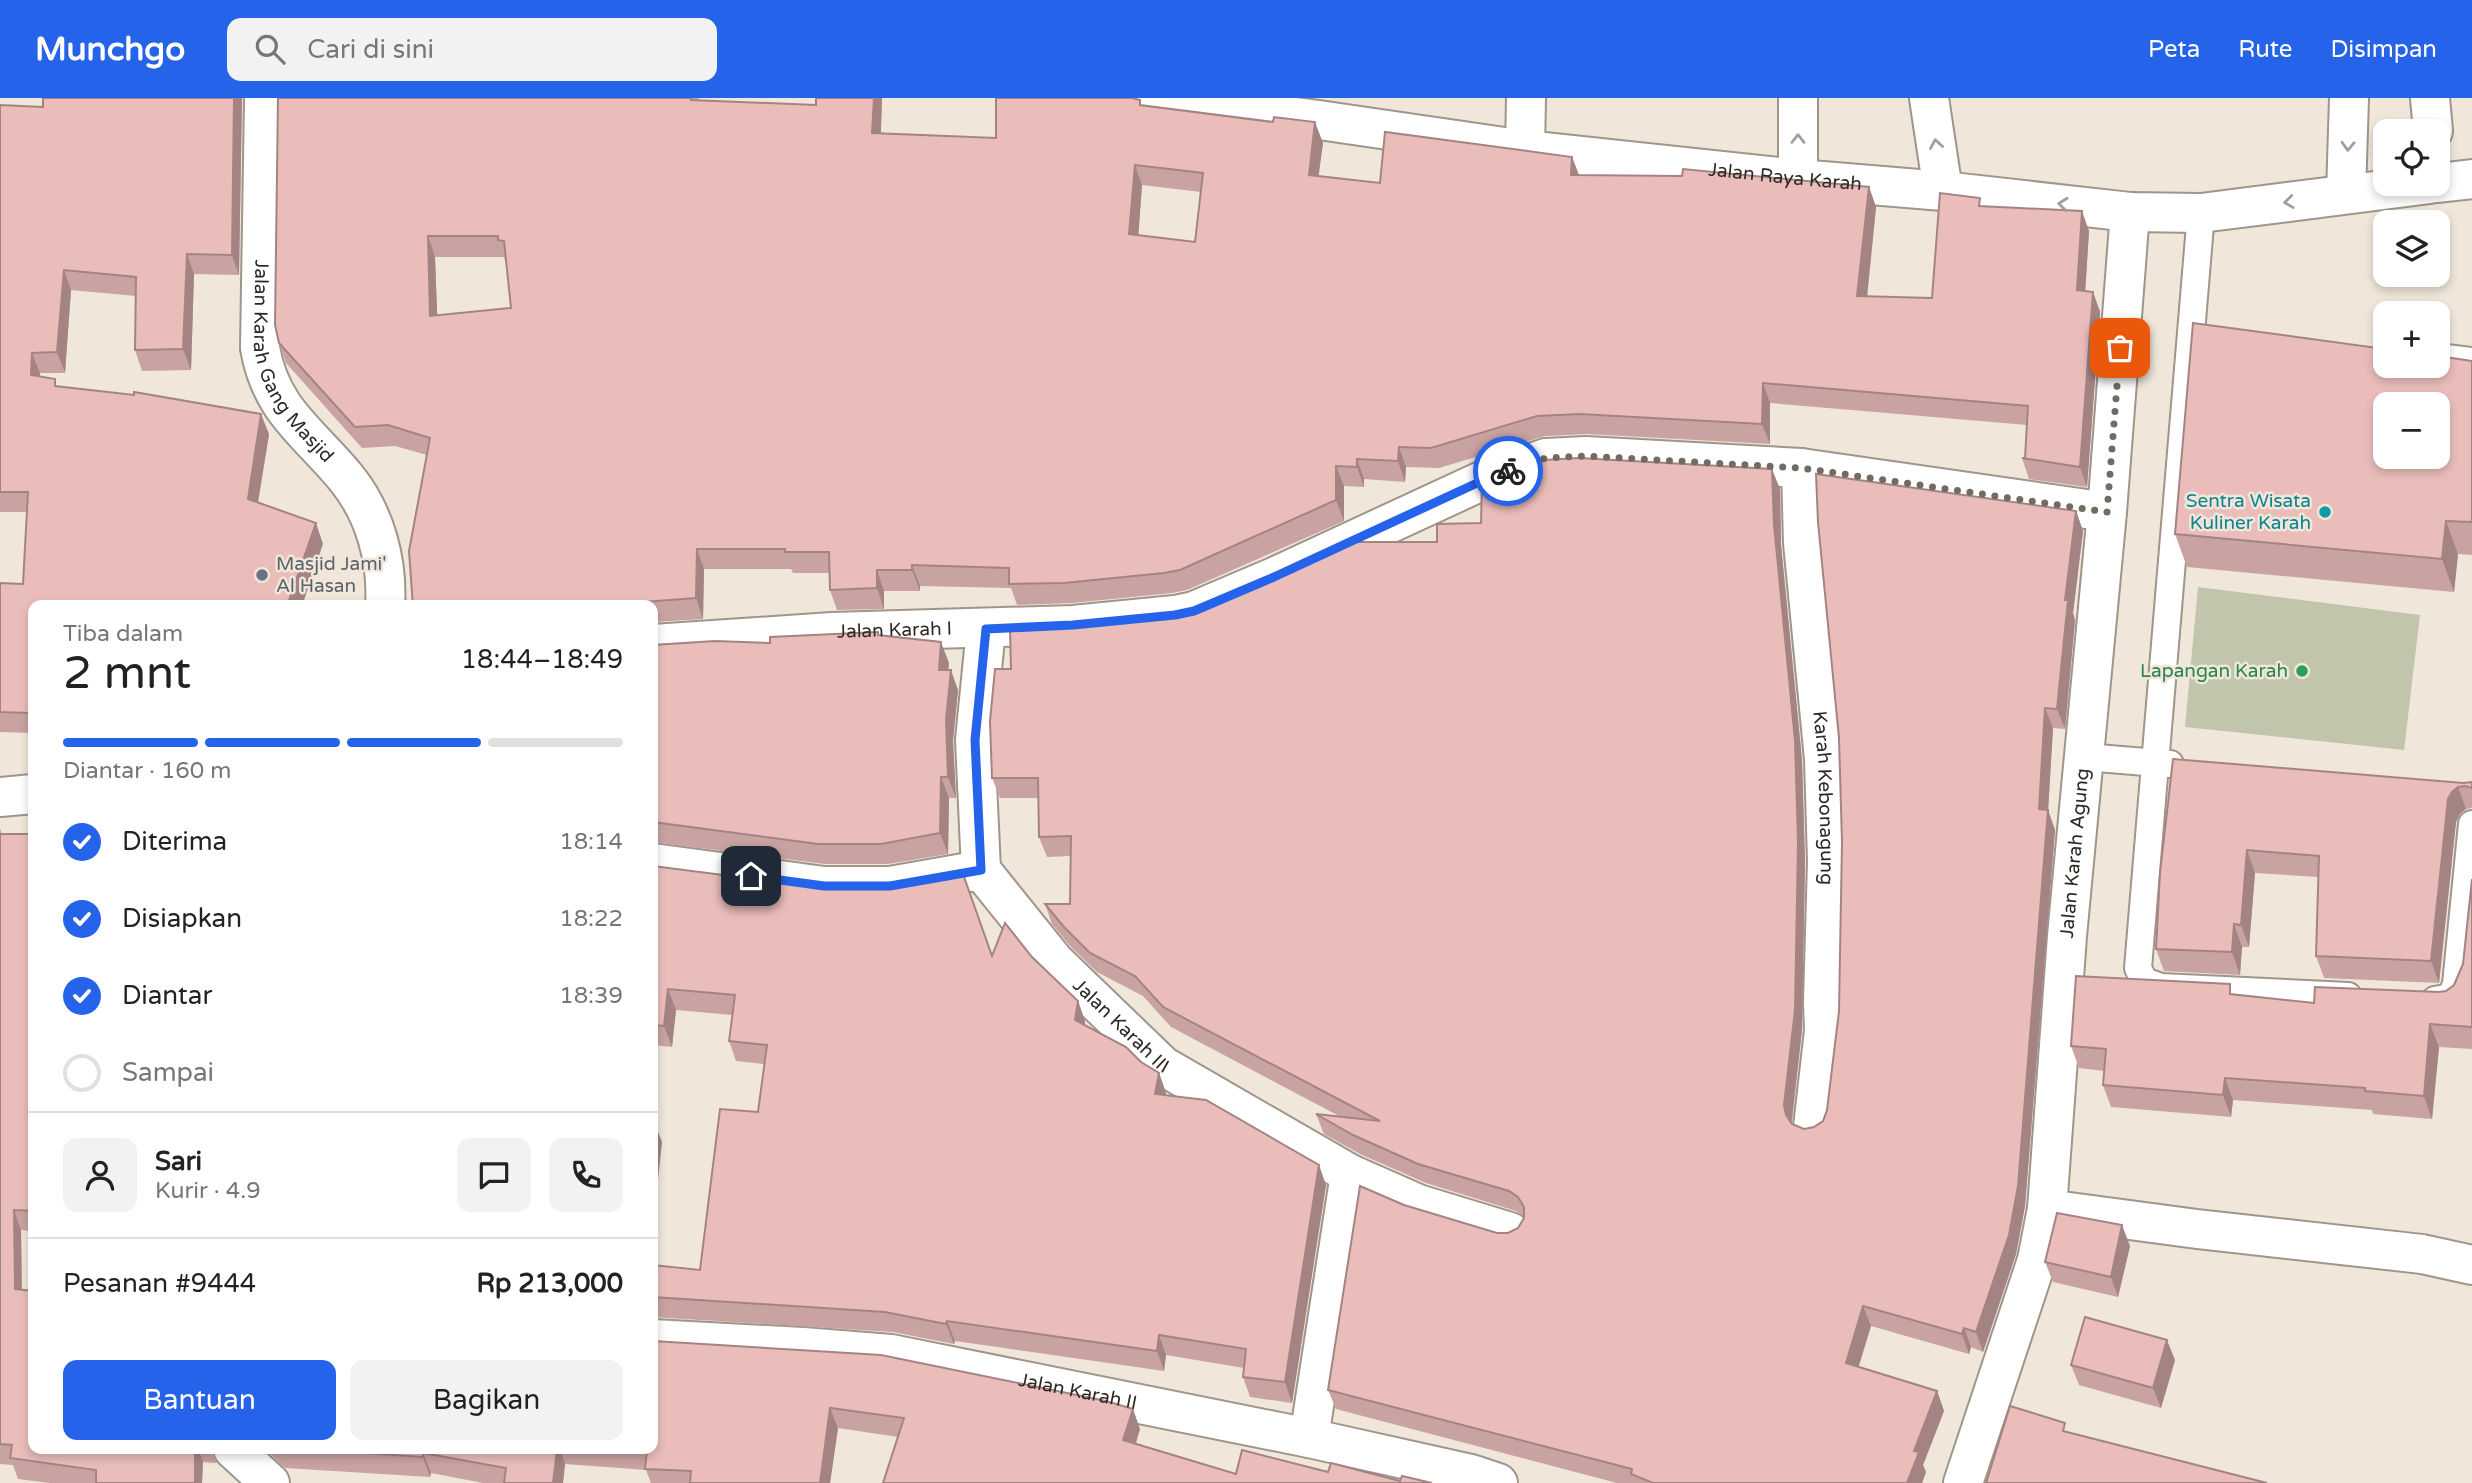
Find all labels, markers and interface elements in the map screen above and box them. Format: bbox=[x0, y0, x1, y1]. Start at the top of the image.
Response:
search box bbox=[227, 18, 717, 81]
text: Munchgo bbox=[35, 30, 185, 69]
icon: search bbox=[251, 30, 289, 68]
text: Cari di sini bbox=[307, 34, 434, 65]
text: Peta bbox=[2148, 35, 2200, 64]
text: Rute bbox=[2238, 35, 2292, 64]
text: Disimpan bbox=[2330, 35, 2437, 64]
map controls bbox=[2373, 119, 2450, 469]
button: locate bbox=[2373, 119, 2450, 196]
one-way arrow bbox=[1790, 133, 1806, 143]
one-way arrow bbox=[1928, 138, 1943, 150]
one-way arrow bbox=[2340, 141, 2355, 152]
street label: Jalan Raya Karah bbox=[1707, 159, 1863, 195]
one-way arrow bbox=[2283, 194, 2295, 209]
one-way arrow bbox=[2057, 197, 2068, 212]
button: layers bbox=[2373, 210, 2450, 287]
street label: Jalan Karah Gang Masjid bbox=[249, 259, 338, 467]
button: + bbox=[2373, 301, 2450, 378]
pin bbox=[2090, 318, 2150, 378]
icon: bag bbox=[2101, 329, 2139, 367]
button: − bbox=[2373, 392, 2450, 469]
courier bbox=[1473, 436, 1543, 506]
icon: bike bbox=[1489, 452, 1527, 490]
place label: Sentra Wisata Kuliner Karah bbox=[2186, 490, 2311, 534]
marker: Sentra Wisata Kuliner Karah bbox=[2317, 504, 2333, 520]
place label: Masjid Jami' Al Hasan bbox=[276, 553, 387, 597]
marker: Masjid Jami' Al Hasan bbox=[254, 567, 270, 583]
street label: Jalan Karah I bbox=[837, 618, 952, 643]
text: Tiba dalam bbox=[63, 620, 183, 648]
text: 18:44–18:49 bbox=[461, 644, 623, 675]
text: 2 mnt bbox=[63, 646, 191, 701]
place label: Lapangan Karah bbox=[2140, 660, 2288, 682]
marker: Lapangan Karah bbox=[2294, 663, 2310, 679]
street label: Karah Kebonagung bbox=[1808, 710, 1838, 885]
text: Diantar · 160 m bbox=[63, 757, 231, 785]
street label: Jalan Karah Agung bbox=[2056, 767, 2094, 939]
icon: check bbox=[63, 823, 101, 861]
text: Diterima bbox=[122, 826, 227, 857]
text: 18:14 bbox=[559, 828, 623, 856]
pin bbox=[721, 846, 781, 906]
icon: home bbox=[732, 857, 770, 895]
icon: check bbox=[63, 900, 101, 938]
text: Disiapkan bbox=[122, 903, 242, 934]
text: 18:22 bbox=[559, 905, 623, 933]
street label: Jalan Karah III bbox=[1068, 974, 1173, 1078]
icon: check bbox=[63, 977, 101, 1015]
text: Diantar bbox=[122, 980, 212, 1011]
text: 18:39 bbox=[559, 982, 623, 1010]
text: Sampai bbox=[122, 1057, 214, 1088]
button: person bbox=[63, 1138, 137, 1212]
button: chat bbox=[457, 1138, 531, 1212]
button: phone bbox=[549, 1138, 623, 1212]
text: Sari bbox=[155, 1146, 202, 1177]
text: Kurir · 4.9 bbox=[155, 1177, 261, 1205]
text: Pesanan #9444 bbox=[63, 1268, 256, 1299]
text: Rp 213,000 bbox=[477, 1268, 623, 1299]
button: Bantuan bbox=[63, 1360, 336, 1440]
button: Bagikan bbox=[350, 1360, 623, 1440]
street label: Jalan Karah II bbox=[1017, 1369, 1139, 1414]

